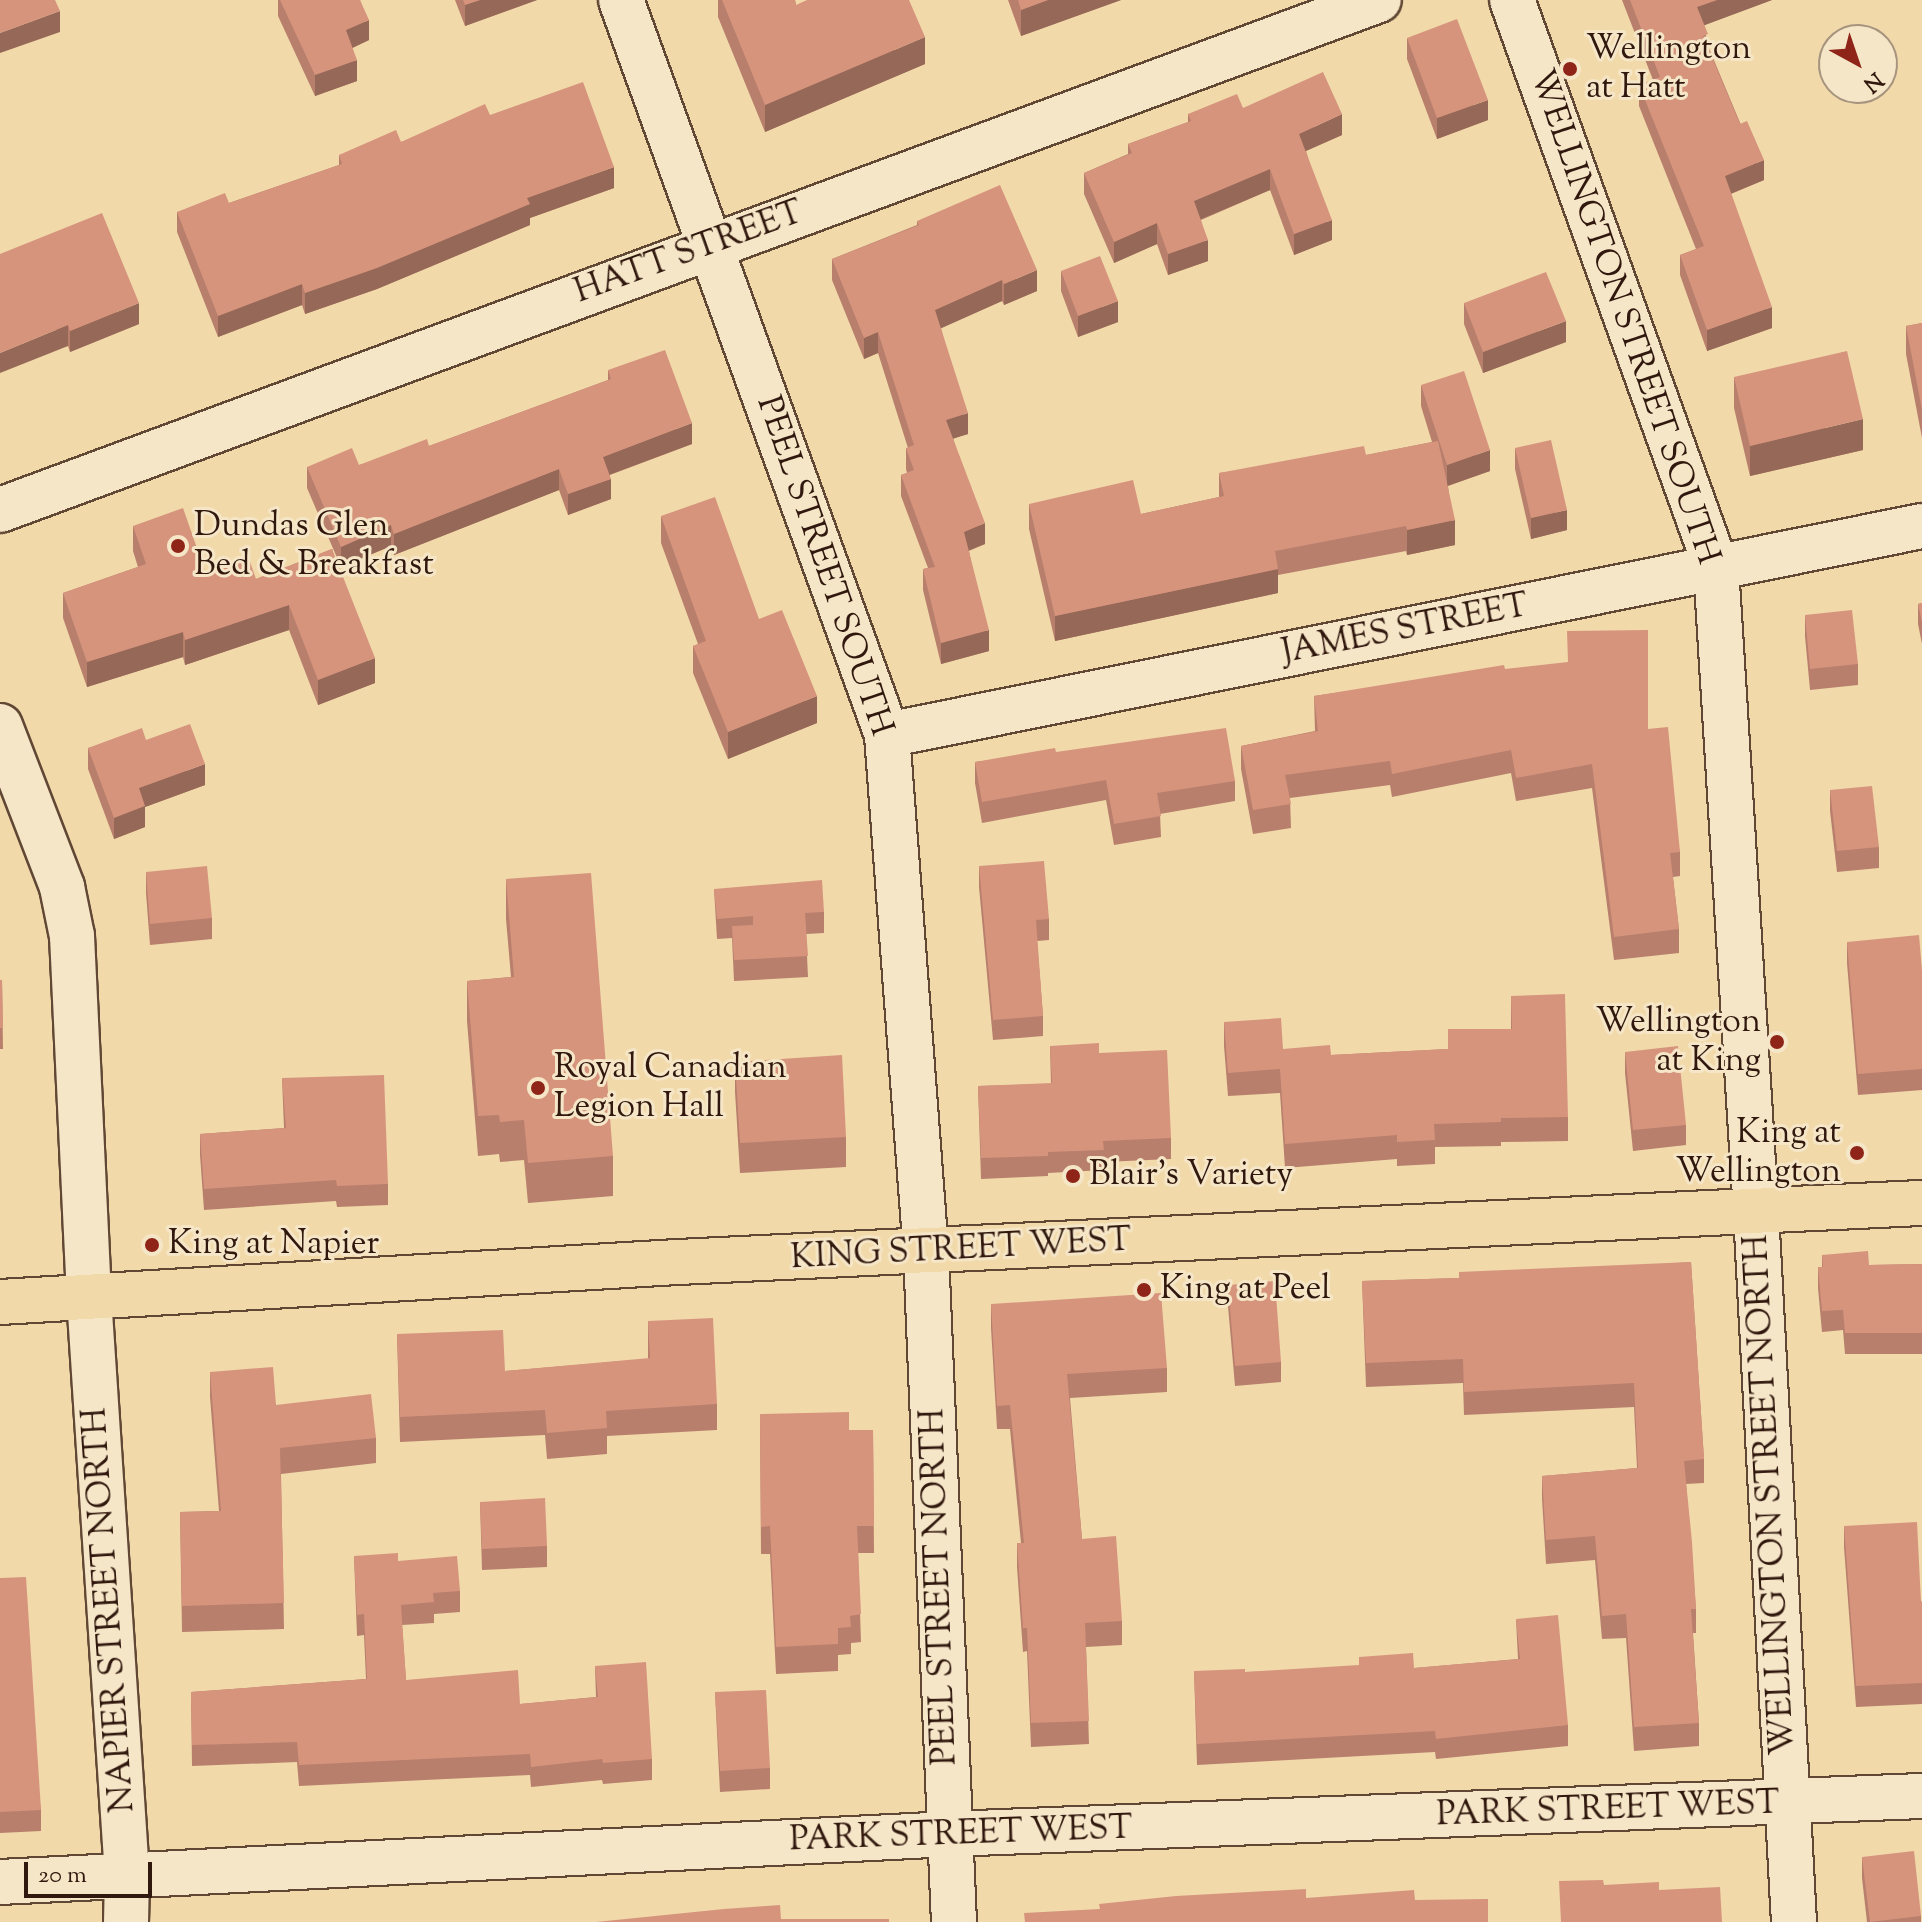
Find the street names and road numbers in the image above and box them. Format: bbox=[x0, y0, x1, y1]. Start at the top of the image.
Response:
street label: WELLINGTON STREET SOUTH bbox=[1520, 64, 1728, 570]
street label: HATT STREET bbox=[569, 193, 809, 313]
street label: PEEL STREET SOUTH bbox=[747, 391, 901, 741]
street label: JAMES STREET bbox=[1278, 586, 1532, 674]
street label: KING STREET WEST bbox=[790, 1221, 1132, 1279]
street label: WELLINGTON STREET NORTH bbox=[1737, 1234, 1805, 1756]
street label: NAPIER STREET NORTH bbox=[75, 1406, 145, 1814]
street label: PEEL STREET NORTH bbox=[913, 1408, 967, 1766]
street label: PARK STREET WEST bbox=[1436, 1784, 1780, 1836]
street label: PARK STREET WEST bbox=[789, 1809, 1133, 1861]

